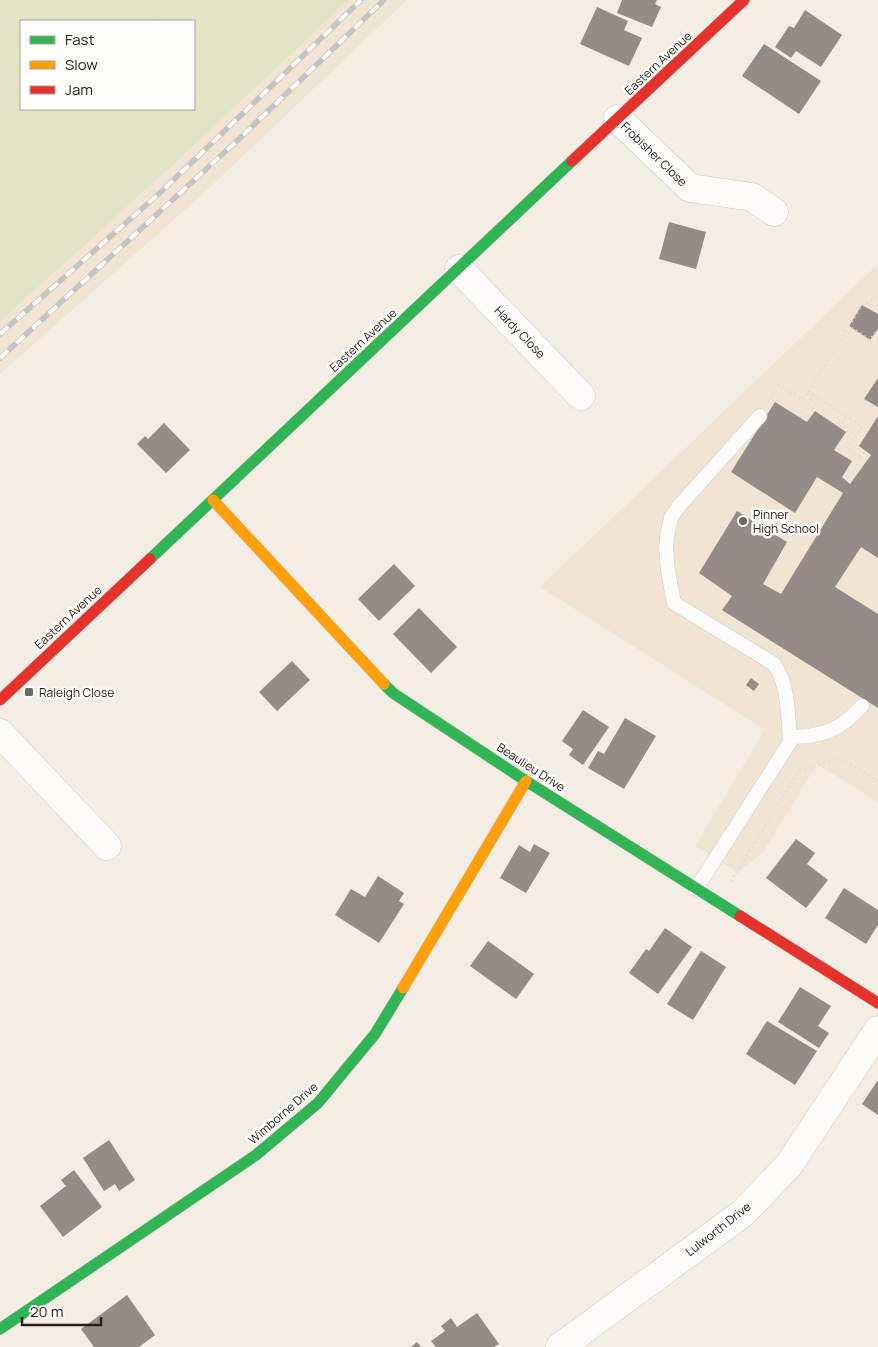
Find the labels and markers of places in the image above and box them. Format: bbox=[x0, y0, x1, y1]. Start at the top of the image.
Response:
place label: Pinner High School bbox=[753, 506, 819, 537]
marker: Pinner High School bbox=[737, 515, 749, 527]
place label: Raleigh Close bbox=[39, 684, 114, 701]
marker: Raleigh Close bbox=[23, 686, 35, 698]

